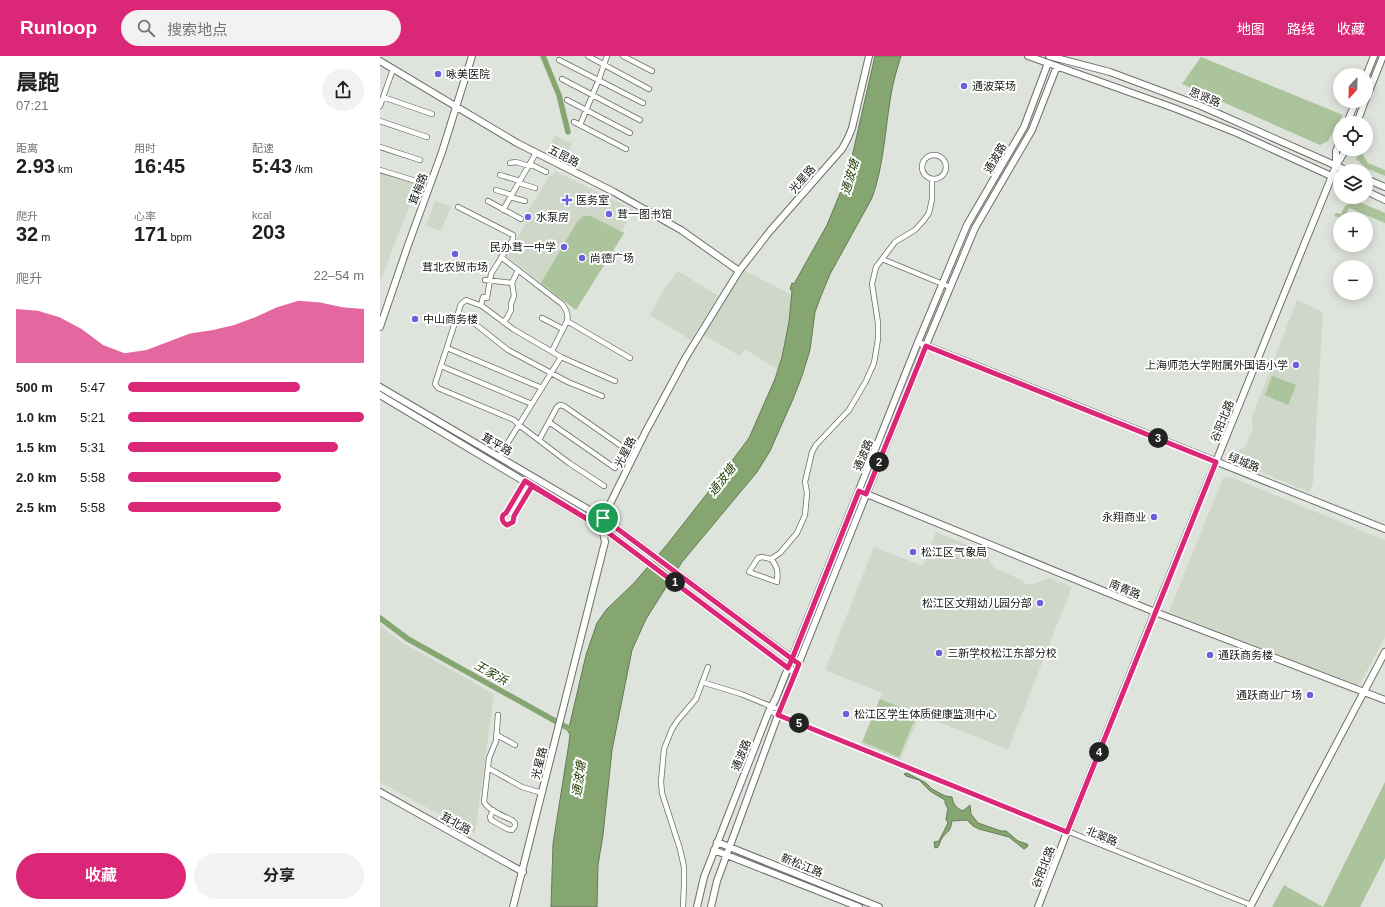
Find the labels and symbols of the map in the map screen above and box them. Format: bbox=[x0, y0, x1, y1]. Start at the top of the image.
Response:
place label: 咏美医院 bbox=[446, 68, 490, 80]
north arrow bbox=[1333, 68, 1373, 108]
marker: 咏美医院 bbox=[433, 69, 443, 79]
place label: 通波菜场 bbox=[972, 80, 1016, 92]
marker: 通波菜场 bbox=[959, 81, 969, 91]
street label: 思贤路 bbox=[1187, 85, 1223, 109]
street label: 通波路 bbox=[982, 141, 1008, 175]
street label: 五昆路 bbox=[547, 143, 581, 169]
water label: 通波塘 bbox=[838, 156, 862, 196]
street label: 光星路 bbox=[787, 163, 817, 195]
street label: 茸梅路 bbox=[407, 171, 429, 207]
marker: 医务室 bbox=[561, 194, 573, 206]
place label: 医务室 bbox=[576, 194, 609, 206]
place label: 茸一图书馆 bbox=[617, 208, 672, 220]
marker: 茸一图书馆 bbox=[604, 209, 614, 219]
place label: 水泵房 bbox=[536, 211, 569, 223]
marker: 水泵房 bbox=[523, 212, 533, 222]
place label: 民办茸一中学 bbox=[490, 241, 556, 253]
marker: 民办茸一中学 bbox=[559, 242, 569, 252]
marker: 茸北农贸市场 bbox=[450, 249, 460, 259]
place label: 尚德广场 bbox=[590, 252, 634, 264]
marker: 尚德广场 bbox=[577, 253, 587, 263]
place label: 茸北农贸市场 bbox=[422, 261, 488, 273]
place label: 中山商务楼 bbox=[423, 313, 478, 325]
marker: 中山商务楼 bbox=[410, 314, 420, 324]
place label: 上海师范大学附属外国语小学 bbox=[1145, 359, 1288, 371]
marker: 上海师范大学附属外国语小学 bbox=[1291, 360, 1301, 370]
street label: 谷阳北路 bbox=[1208, 398, 1236, 444]
pin: 3 bbox=[1148, 428, 1168, 448]
street label: 茸平路 bbox=[480, 431, 514, 457]
street label: 光星路 bbox=[612, 435, 638, 469]
street label: 通波路 bbox=[851, 437, 875, 473]
street label: 绿城路 bbox=[1226, 450, 1262, 474]
pin: 2 bbox=[869, 452, 889, 472]
water label: 通波塘 bbox=[705, 460, 740, 498]
pin bbox=[586, 501, 620, 535]
place label: 永翔商业 bbox=[1102, 511, 1146, 523]
marker: 永翔商业 bbox=[1149, 512, 1159, 522]
place label: 松江区气象局 bbox=[921, 546, 987, 558]
marker: 松江区气象局 bbox=[908, 547, 918, 557]
pin: 1 bbox=[665, 572, 685, 592]
street label: 南青路 bbox=[1107, 577, 1143, 601]
place label: 松江区文翔幼儿园分部 bbox=[922, 597, 1032, 609]
marker: 松江区文翔幼儿园分部 bbox=[1035, 598, 1045, 608]
place label: 三新学校松江东部分校 bbox=[947, 647, 1057, 659]
marker: 三新学校松江东部分校 bbox=[934, 648, 944, 658]
place label: 通跃商务楼 bbox=[1218, 649, 1273, 661]
marker: 通跃商务楼 bbox=[1205, 650, 1215, 660]
water label: 王家浜 bbox=[472, 658, 511, 688]
place label: 通跃商业广场 bbox=[1236, 689, 1302, 701]
marker: 通跃商业广场 bbox=[1305, 690, 1315, 700]
place label: 松江区学生体质健康监测中心 bbox=[854, 708, 997, 720]
marker: 松江区学生体质健康监测中心 bbox=[841, 709, 851, 719]
pin: 5 bbox=[789, 713, 809, 733]
street label: 通波路 bbox=[729, 737, 753, 773]
pin: 4 bbox=[1089, 742, 1109, 762]
street label: 光星路 bbox=[529, 746, 549, 780]
water label: 通波塘 bbox=[570, 758, 589, 798]
street label: 茸北路 bbox=[439, 810, 473, 836]
street label: 北翠路 bbox=[1084, 824, 1120, 848]
street label: 谷阳北路 bbox=[1030, 844, 1056, 890]
street label: 新松江路 bbox=[779, 851, 825, 879]

